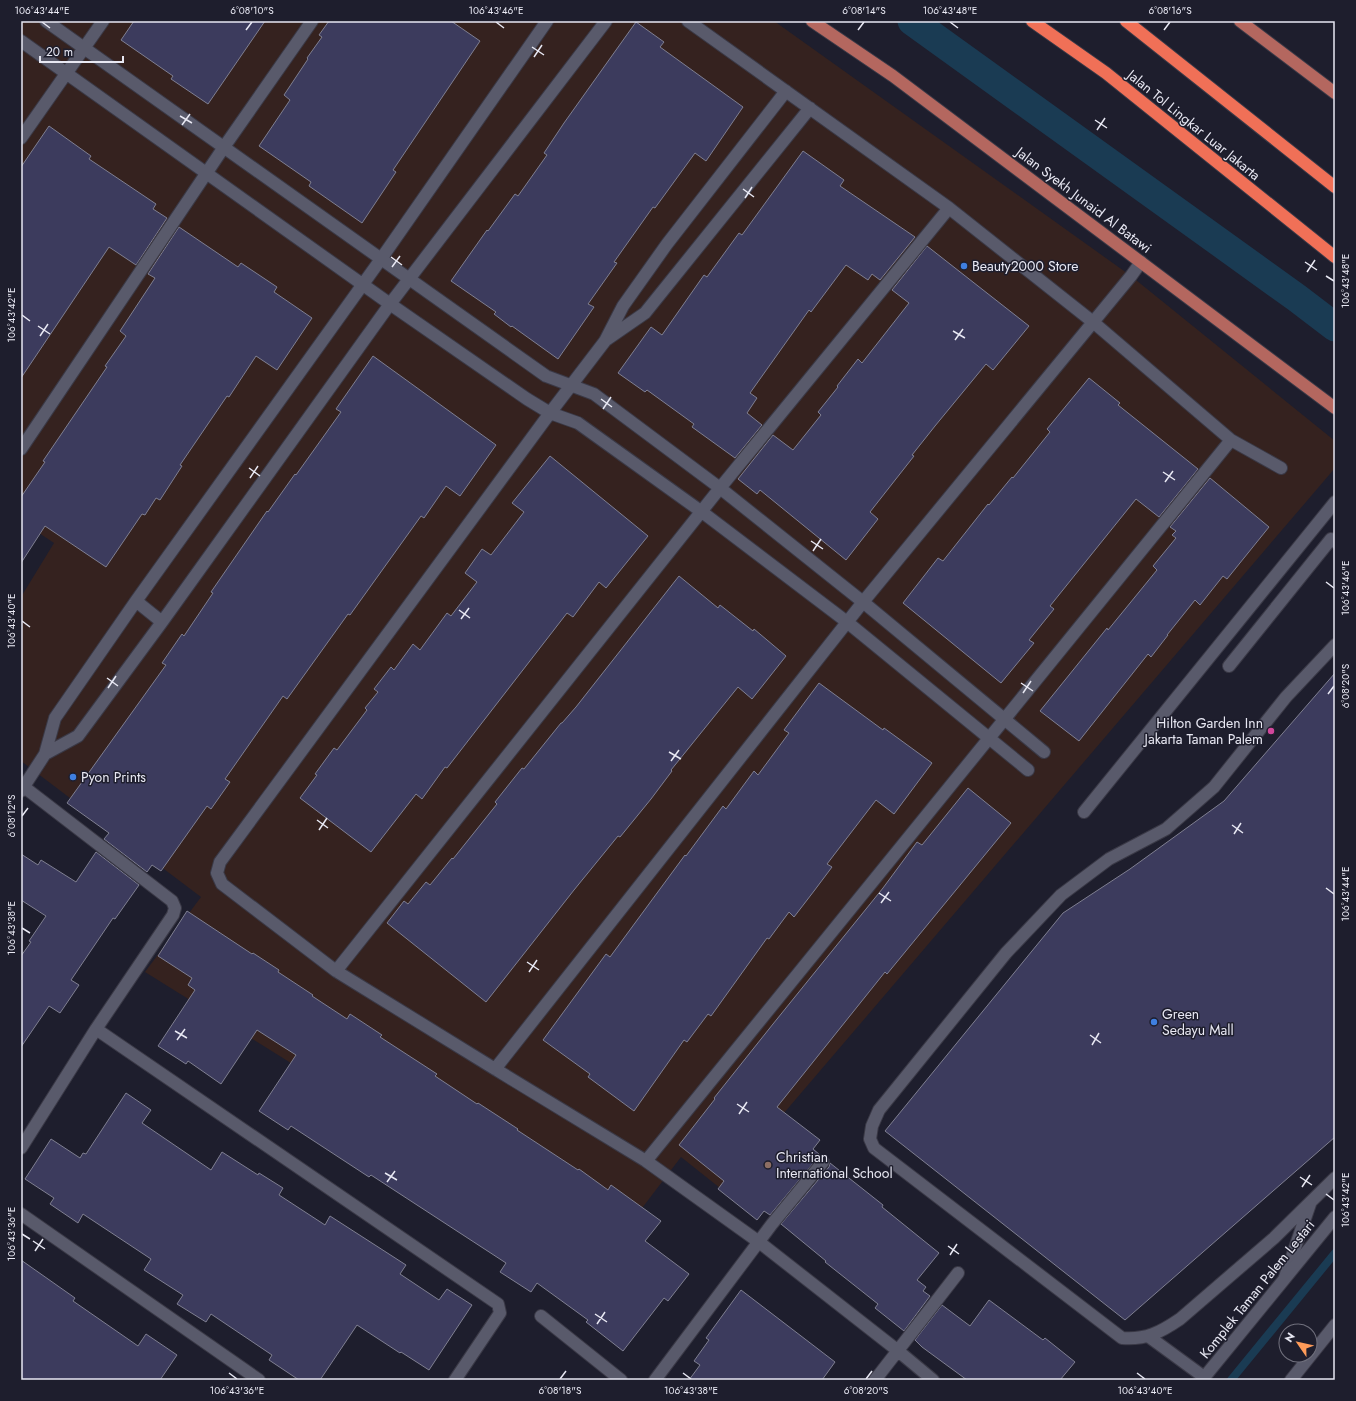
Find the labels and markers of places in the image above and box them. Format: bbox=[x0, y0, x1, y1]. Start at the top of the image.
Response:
place label: Beauty2000 Store bbox=[972, 256, 1078, 276]
marker: Beauty2000 Store bbox=[959, 261, 969, 271]
place label: Hilton Garden Inn Jakarta Taman Palem bbox=[1143, 713, 1263, 749]
marker: Hilton Garden Inn Jakarta Taman Palem bbox=[1266, 726, 1276, 736]
place label: Pyon Prints bbox=[81, 767, 146, 787]
marker: Pyon Prints bbox=[68, 772, 78, 782]
place label: Green Sedayu Mall bbox=[1162, 1004, 1234, 1040]
marker: Green Sedayu Mall bbox=[1149, 1017, 1159, 1027]
place label: Christian International School bbox=[776, 1147, 893, 1183]
marker: Christian International School bbox=[763, 1160, 773, 1170]

